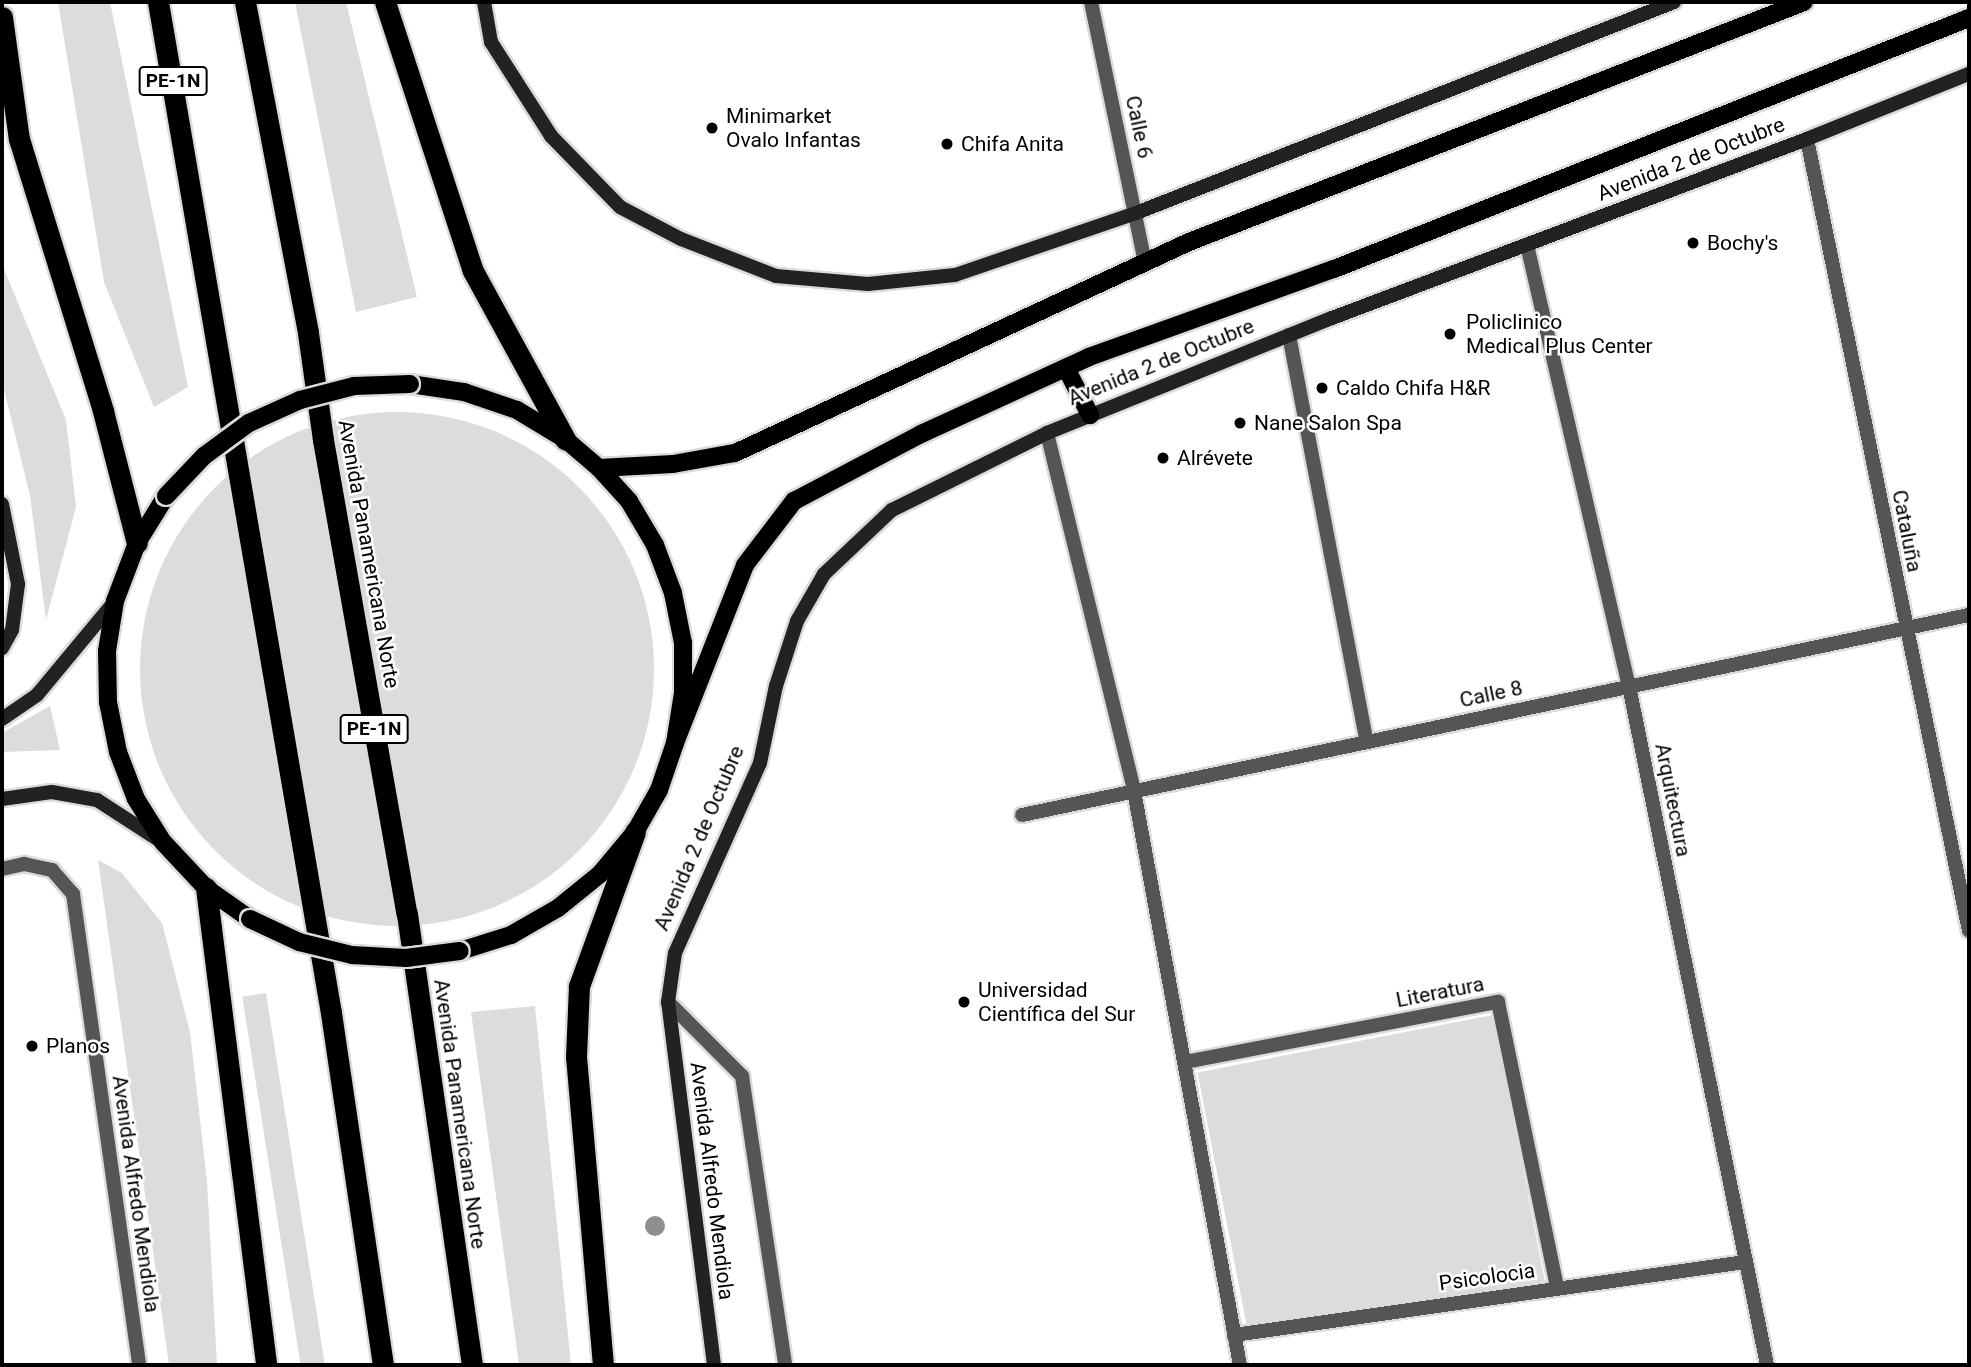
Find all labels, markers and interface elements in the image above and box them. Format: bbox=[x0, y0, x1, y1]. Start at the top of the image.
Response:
road number: PE-1N bbox=[138, 66, 208, 96]
street label: Calle 6 bbox=[1120, 93, 1158, 161]
place label: Minimarket Ovalo Infantas bbox=[726, 103, 861, 153]
street label: Avenida 2 de Octubre bbox=[1594, 112, 1788, 206]
marker: Minimarket Ovalo Infantas bbox=[704, 120, 720, 136]
place label: Chifa Anita bbox=[961, 131, 1064, 157]
marker: Chifa Anita bbox=[939, 136, 955, 152]
place label: Bochy's bbox=[1707, 230, 1778, 256]
marker: Bochy's bbox=[1685, 235, 1701, 251]
place label: Policlinico Medical Plus Center bbox=[1466, 309, 1653, 359]
street label: Avenida 2 de Octubre bbox=[1064, 313, 1258, 411]
marker: Policlinico Medical Plus Center bbox=[1440, 324, 1460, 344]
place label: Caldo Chifa H&R bbox=[1336, 375, 1490, 401]
marker: Caldo Chifa H&R bbox=[1314, 380, 1330, 396]
place label: Nane Salon Spa bbox=[1254, 410, 1402, 436]
marker: Nane Salon Spa bbox=[1232, 415, 1248, 431]
street label: Avenida Panamericana Norte bbox=[333, 418, 405, 690]
place label: Alrévete bbox=[1177, 445, 1253, 471]
marker: Alrévete bbox=[1155, 450, 1171, 466]
street label: Cataluña bbox=[1887, 488, 1927, 574]
street label: Calle 8 bbox=[1457, 675, 1525, 713]
road number: PE-1N bbox=[339, 714, 409, 744]
street label: Arquitectura bbox=[1650, 741, 1696, 859]
street label: Avenida 2 de Octubre bbox=[649, 742, 749, 934]
street label: Literatura bbox=[1394, 971, 1486, 1013]
place label: Universidad Científica del Sur bbox=[978, 977, 1135, 1027]
street label: Avenida Panamericana Norte bbox=[429, 978, 491, 1250]
marker: Universidad Científica del Sur bbox=[956, 994, 972, 1010]
place label: Planos bbox=[46, 1033, 110, 1059]
marker: Planos bbox=[24, 1038, 40, 1054]
street label: Avenida Alfredo Mendiola bbox=[685, 1061, 739, 1301]
street label: Avenida Alfredo Mendiola bbox=[107, 1074, 165, 1314]
street label: Psicolocia bbox=[1437, 1258, 1537, 1296]

